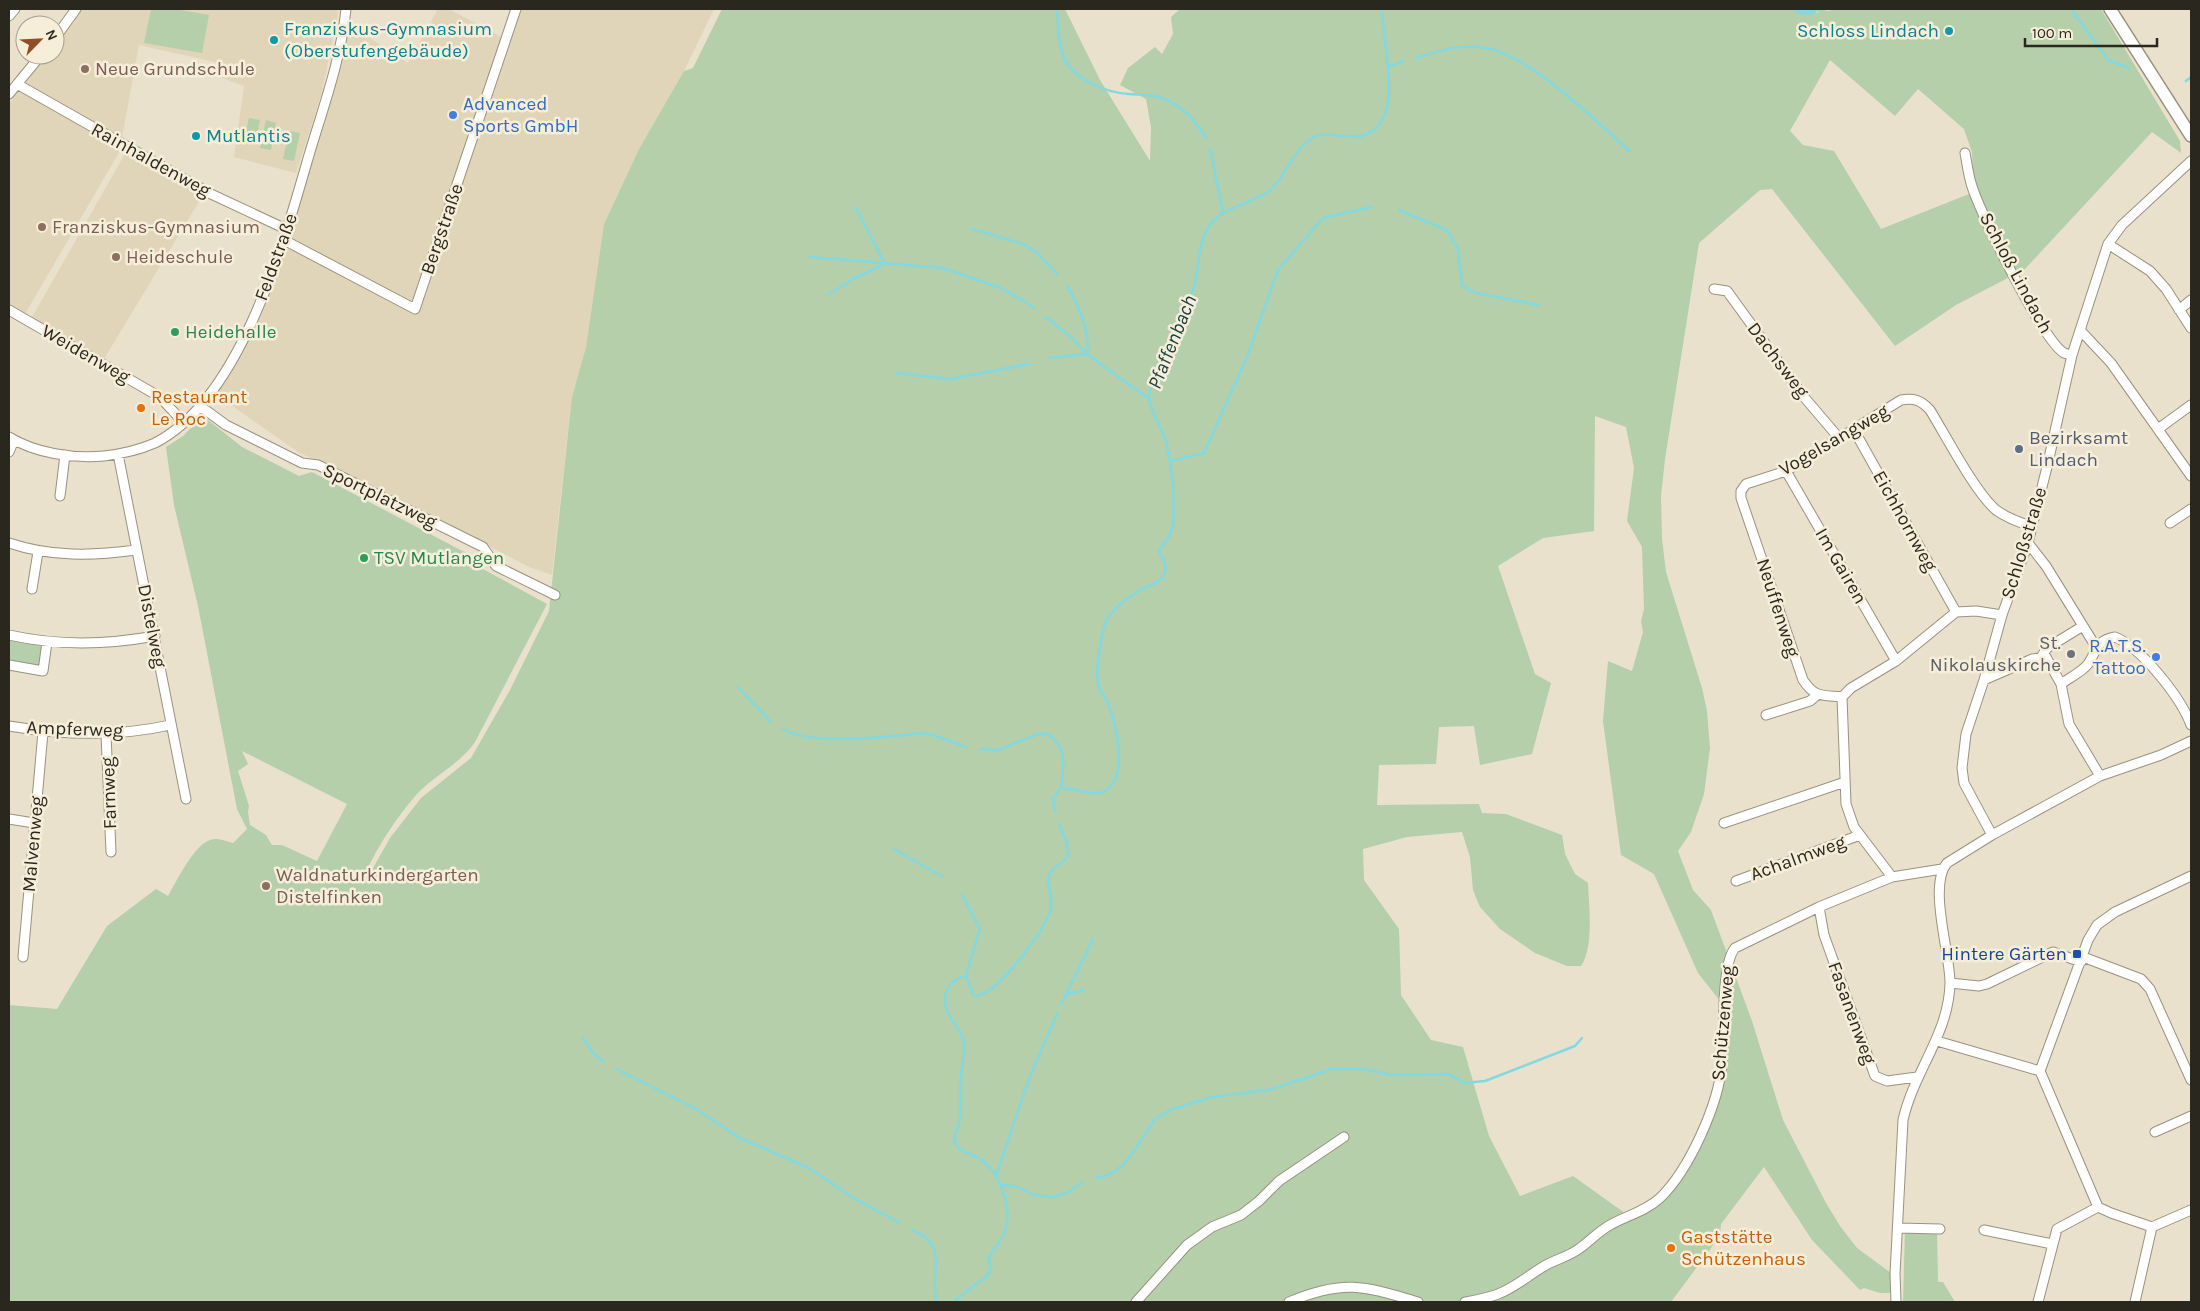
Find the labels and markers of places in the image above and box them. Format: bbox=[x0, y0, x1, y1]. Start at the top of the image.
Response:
place label: Franziskus-Gymnasium (Oberstufengebäude) bbox=[284, 18, 492, 62]
place label: Schloss Lindach bbox=[1797, 20, 1939, 42]
marker: Schloss Lindach bbox=[1943, 25, 1955, 37]
marker: Franziskus-Gymnasium (Oberstufengebäude) bbox=[268, 34, 280, 46]
place label: Neue Grundschule bbox=[95, 58, 255, 80]
marker: Neue Grundschule bbox=[79, 63, 91, 75]
place label: Advanced Sports GmbH bbox=[463, 93, 578, 137]
marker: Advanced Sports GmbH bbox=[447, 109, 459, 121]
place label: Mutlantis bbox=[206, 125, 291, 147]
marker: Mutlantis bbox=[190, 130, 202, 142]
place label: Franziskus-Gymnasium bbox=[52, 216, 260, 238]
marker: Franziskus-Gymnasium bbox=[36, 221, 48, 233]
place label: Heideschule bbox=[126, 246, 233, 268]
marker: Heideschule bbox=[110, 251, 122, 263]
place label: Heidehalle bbox=[185, 321, 276, 343]
marker: Heidehalle bbox=[169, 326, 181, 338]
place label: Restaurant Le Roc bbox=[151, 386, 247, 430]
marker: Restaurant Le Roc bbox=[135, 402, 147, 414]
place label: Bezirksamt Lindach bbox=[2029, 427, 2128, 471]
marker: Bezirksamt Lindach bbox=[2013, 443, 2025, 455]
place label: TSV Mutlangen bbox=[374, 547, 504, 569]
marker: TSV Mutlangen bbox=[358, 552, 370, 564]
place label: St. Nikolauskirche bbox=[1930, 632, 2061, 676]
place label: R.A.T.S. Tattoo bbox=[2089, 635, 2146, 679]
marker: St. Nikolauskirche bbox=[2065, 648, 2077, 660]
marker: R.A.T.S. Tattoo bbox=[2150, 651, 2162, 663]
place label: Waldnaturkindergarten Distelfinken bbox=[276, 864, 479, 908]
marker: Waldnaturkindergarten Distelfinken bbox=[260, 880, 272, 892]
place label: Hintere Gärten bbox=[1941, 943, 2067, 965]
marker: Hintere Gärten bbox=[2071, 948, 2083, 960]
place label: Gaststätte Schützenhaus bbox=[1681, 1226, 1806, 1270]
marker: Gaststätte Schützenhaus bbox=[1665, 1242, 1677, 1254]

